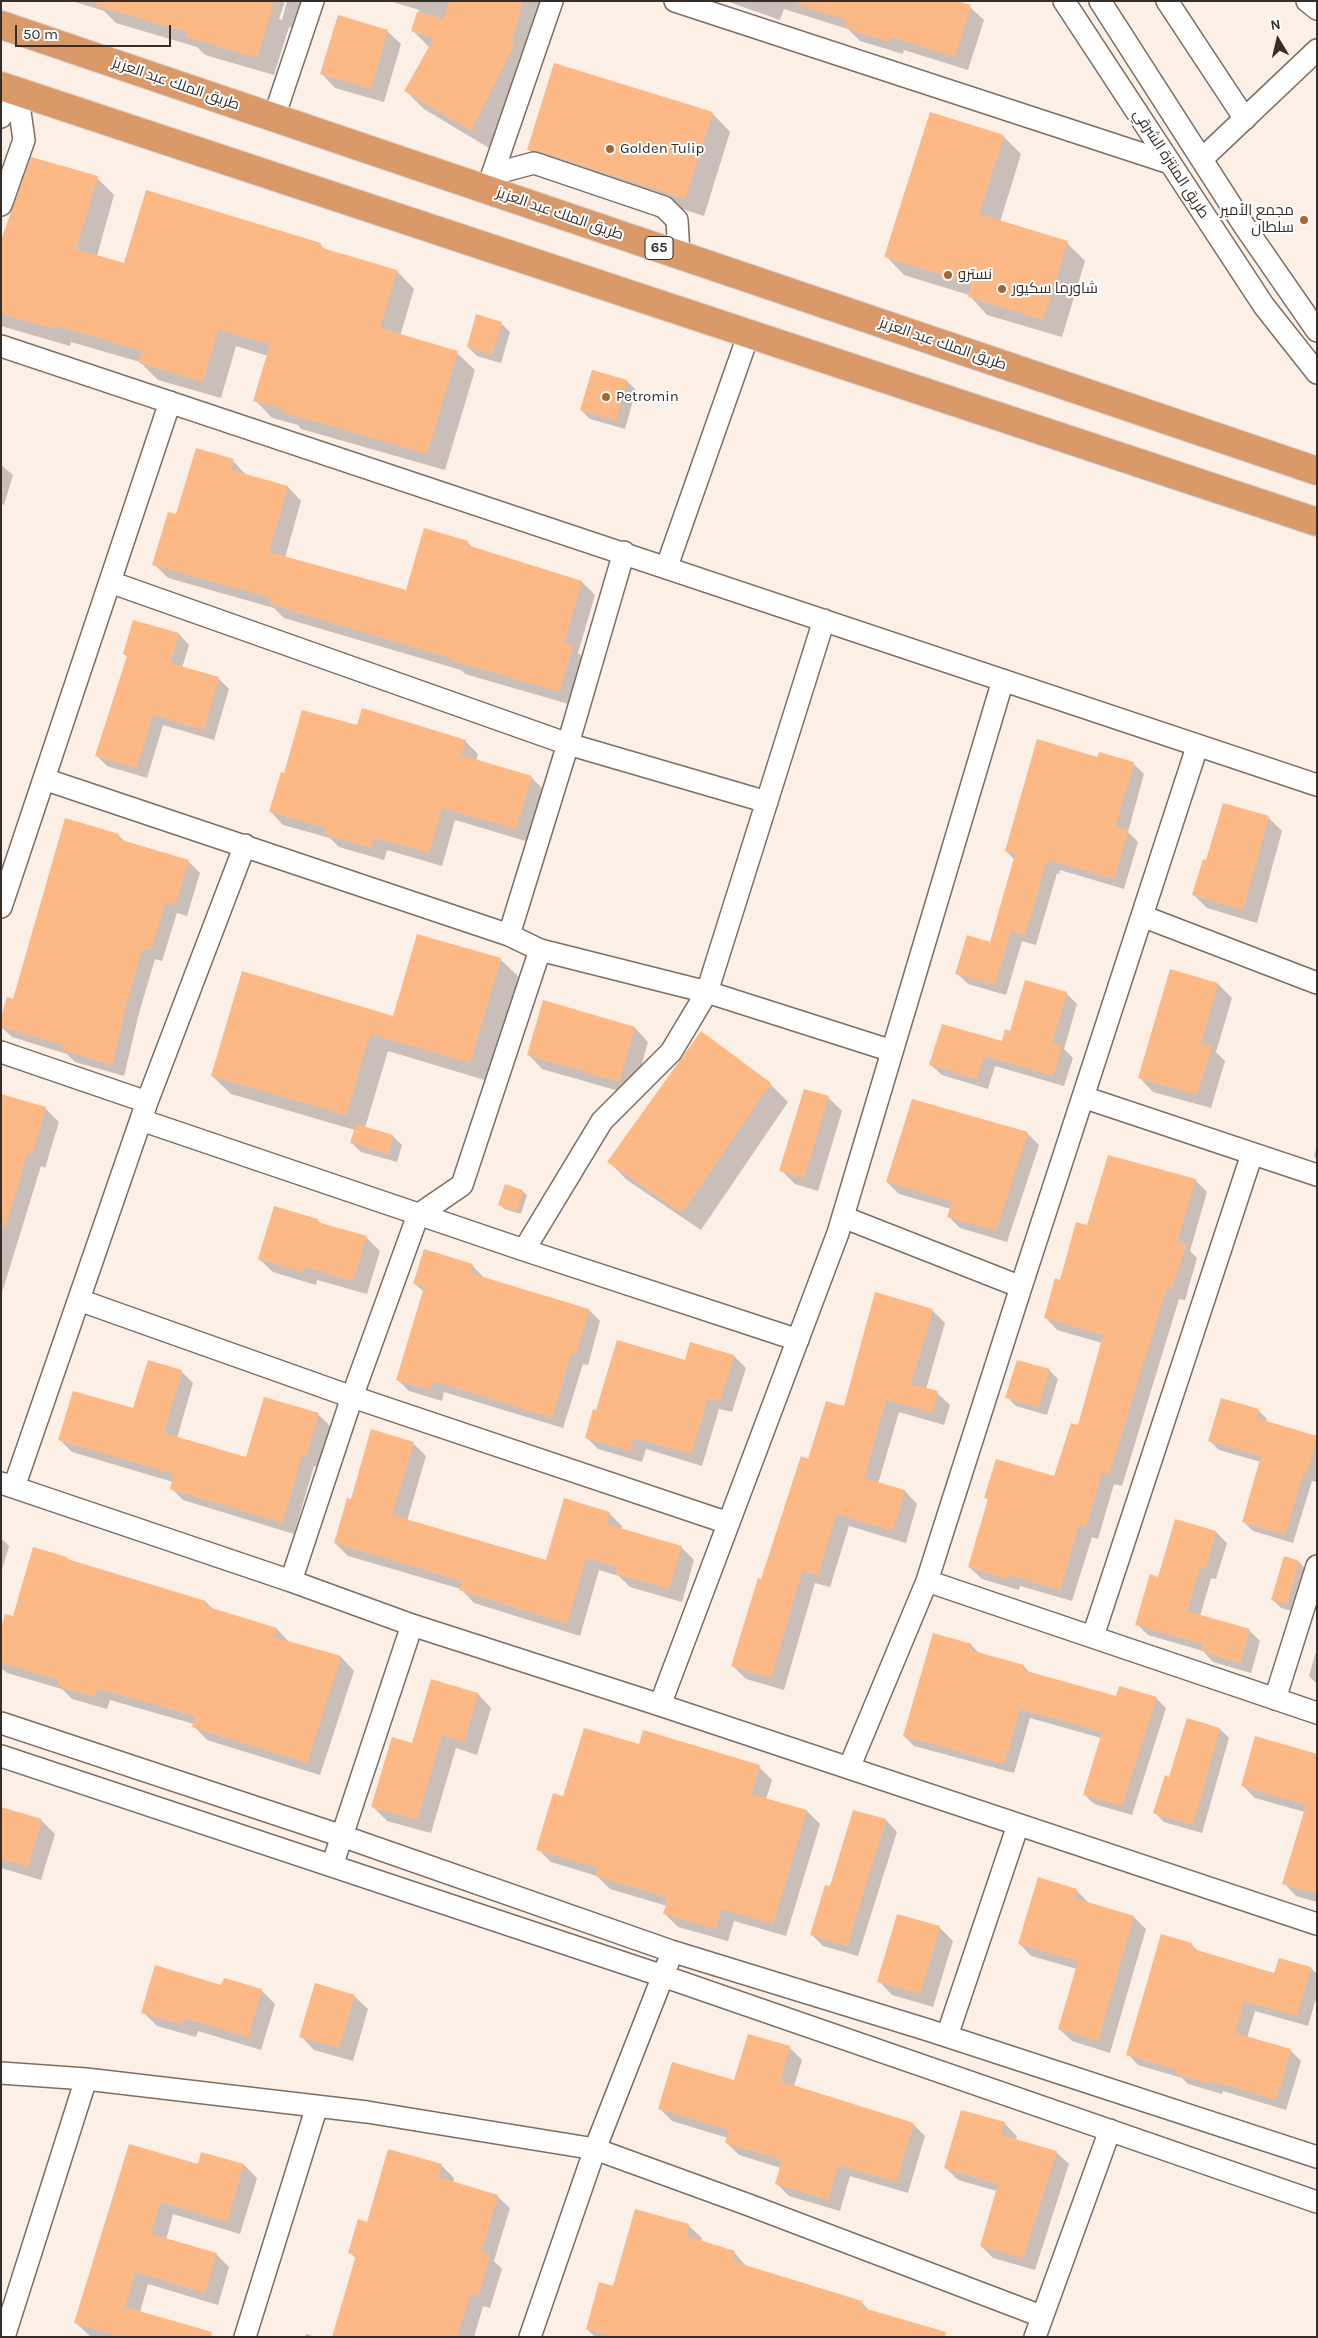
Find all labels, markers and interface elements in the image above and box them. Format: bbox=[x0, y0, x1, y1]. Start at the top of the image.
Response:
scale bar bbox=[18, 15, 174, 47]
north arrow bbox=[1253, 15, 1303, 65]
text: N bbox=[1269, 16, 1282, 34]
text: 50 m bbox=[23, 25, 58, 43]
street label: طريق الملك عبد العزيز bbox=[110, 54, 242, 114]
street label: طريق المنتزة الشرقي bbox=[1129, 106, 1213, 222]
place label: Golden Tulip bbox=[620, 140, 704, 158]
marker: Golden Tulip bbox=[604, 143, 616, 155]
street label: طريق الملك عبد العزيز bbox=[494, 184, 626, 244]
place label: مجمع الأمير سلطان bbox=[1220, 202, 1294, 237]
marker: مجمع الأمير سلطان bbox=[1298, 214, 1310, 226]
road number: 65 bbox=[645, 237, 673, 260]
place label: نسترو bbox=[958, 266, 992, 284]
marker: نسترو bbox=[942, 269, 954, 281]
place label: شاورما سكيور bbox=[1012, 280, 1098, 298]
marker: شاورما سكيور bbox=[996, 283, 1008, 295]
street label: طريق الملك عبد العزيز bbox=[877, 314, 1009, 374]
place label: Petromin bbox=[616, 388, 679, 406]
marker: Petromin bbox=[600, 391, 612, 403]

